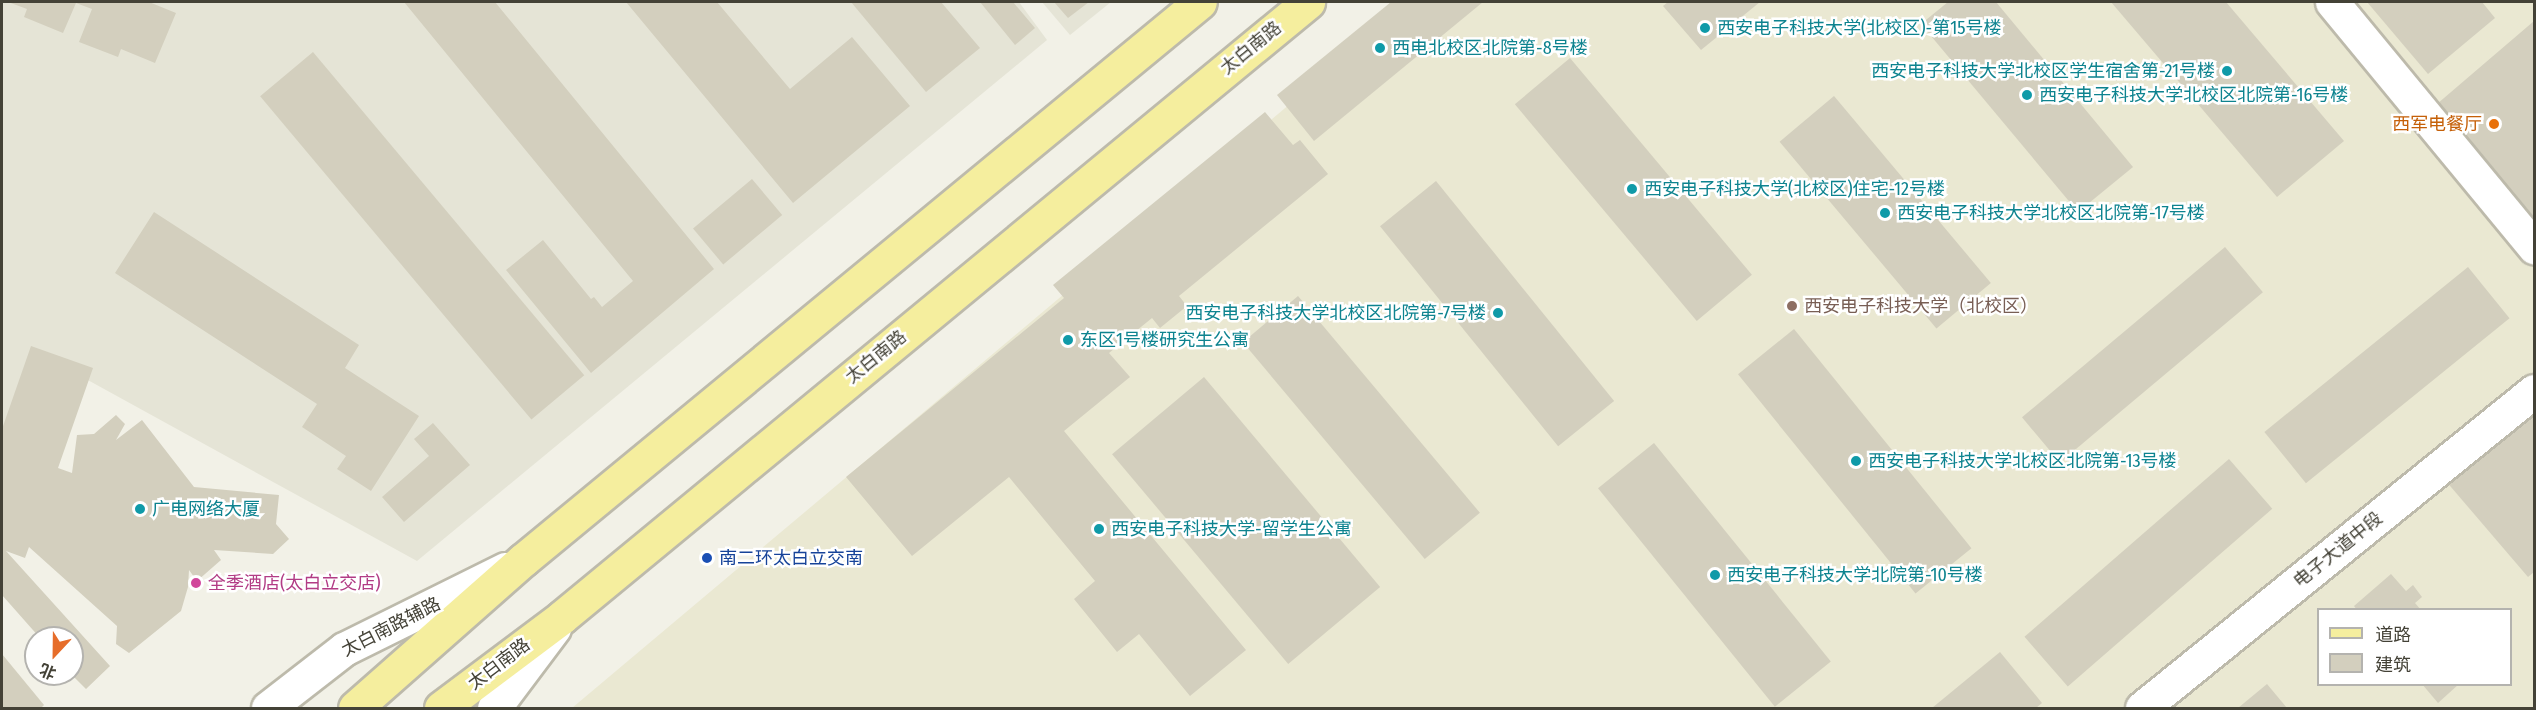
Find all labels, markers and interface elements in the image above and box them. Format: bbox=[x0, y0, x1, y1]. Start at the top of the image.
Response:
street label: 太白南路 bbox=[1216, 17, 1286, 79]
place label: 西安电子科技大学(北校区)-第15号楼 bbox=[1717, 17, 2002, 39]
marker: 西安电子科技大学(北校区)-第15号楼 bbox=[1698, 21, 1712, 35]
place label: 西电北校区北院第-8号楼 bbox=[1392, 37, 1588, 59]
marker: 西电北校区北院第-8号楼 bbox=[1373, 41, 1387, 55]
place label: 西安电子科技大学北校区学生宿舍第-21号楼 bbox=[1871, 60, 2215, 82]
marker: 西安电子科技大学北校区学生宿舍第-21号楼 bbox=[2220, 64, 2234, 78]
place label: 西安电子科技大学北校区北院第-16号楼 bbox=[2039, 84, 2348, 106]
marker: 西安电子科技大学北校区北院第-16号楼 bbox=[2020, 88, 2034, 102]
place label: 西军电餐厅 bbox=[2392, 113, 2482, 135]
marker: 西军电餐厅 bbox=[2487, 117, 2501, 131]
place label: 西安电子科技大学(北校区)住宅-12号楼 bbox=[1644, 178, 1945, 200]
marker: 西安电子科技大学(北校区)住宅-12号楼 bbox=[1625, 182, 1639, 196]
place label: 西安电子科技大学北校区北院第-17号楼 bbox=[1897, 202, 2205, 224]
marker: 西安电子科技大学北校区北院第-17号楼 bbox=[1878, 206, 1892, 220]
place label: 西安电子科技大学（北校区） bbox=[1804, 295, 2038, 317]
marker: 西安电子科技大学（北校区） bbox=[1785, 299, 1799, 313]
place label: 西安电子科技大学北校区北院第-7号楼 bbox=[1185, 302, 1486, 324]
marker: 西安电子科技大学北校区北院第-7号楼 bbox=[1491, 306, 1505, 320]
street label: 太白南路 bbox=[841, 326, 911, 388]
place label: 东区1号楼研究生公寓 bbox=[1080, 329, 1249, 351]
marker: 东区1号楼研究生公寓 bbox=[1061, 333, 1075, 347]
place label: 西安电子科技大学北校区北院第-13号楼 bbox=[1868, 450, 2177, 472]
marker: 西安电子科技大学北校区北院第-13号楼 bbox=[1849, 454, 1863, 468]
place label: 广电网络大厦 bbox=[152, 498, 260, 520]
marker: 广电网络大厦 bbox=[133, 502, 147, 516]
street label: 电子大道中段 bbox=[2289, 508, 2387, 592]
place label: 西安电子科技大学-留学生公寓 bbox=[1111, 518, 1352, 540]
marker: 西安电子科技大学-留学生公寓 bbox=[1092, 522, 1106, 536]
place label: 南二环太白立交南 bbox=[719, 547, 863, 569]
marker: 南二环太白立交南 bbox=[700, 551, 714, 565]
place label: 西安电子科技大学北院第-10号楼 bbox=[1727, 564, 1983, 586]
marker: 西安电子科技大学北院第-10号楼 bbox=[1708, 568, 1722, 582]
place label: 全季酒店(太白立交店) bbox=[208, 572, 381, 594]
marker: 全季酒店(太白立交店) bbox=[189, 576, 203, 590]
street label: 太白南路辅路 bbox=[338, 593, 444, 661]
legend bbox=[2317, 608, 2512, 686]
text: 道路 bbox=[2375, 624, 2411, 646]
north arrow bbox=[24, 626, 84, 686]
street label: 太白南路 bbox=[464, 634, 534, 694]
text: 建筑 bbox=[2375, 654, 2411, 676]
text: 北 bbox=[37, 659, 59, 683]

